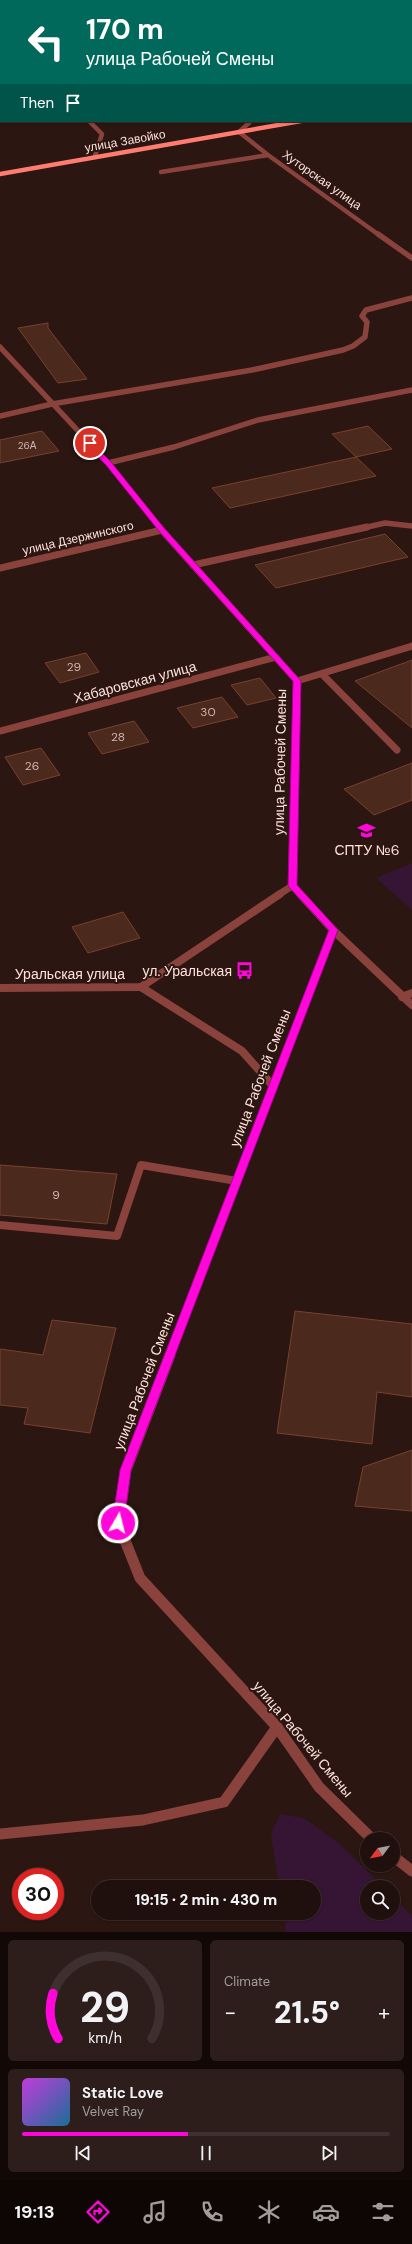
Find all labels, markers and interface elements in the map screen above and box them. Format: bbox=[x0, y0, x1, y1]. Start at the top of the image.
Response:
text: 170 m bbox=[86, 11, 164, 48]
icon: left bbox=[20, 16, 72, 68]
text: улица Рабочей Смены bbox=[86, 47, 274, 71]
icon: arrive bbox=[62, 92, 84, 114]
text: Then bbox=[20, 93, 54, 113]
street label: улица Завойко bbox=[83, 126, 167, 156]
street label: Хуторская улица bbox=[279, 147, 365, 213]
pin bbox=[73, 426, 107, 460]
icon: arrive bbox=[79, 432, 101, 454]
house number: 26А bbox=[18, 439, 37, 452]
street label: улица Дзержинского bbox=[21, 517, 135, 559]
street label: Хабаровская улица bbox=[72, 657, 199, 707]
house number: 29 bbox=[67, 659, 81, 675]
street label: улица Рабочей Смены bbox=[270, 689, 290, 835]
house number: 30 bbox=[200, 704, 216, 720]
house number: 28 bbox=[111, 729, 125, 745]
house number: 26 bbox=[25, 758, 39, 774]
school or university icon: СПТУ №6 bbox=[357, 820, 377, 840]
place label: СПТУ №6 bbox=[334, 841, 400, 859]
bus stop icon: ул. Уральская bbox=[235, 961, 255, 981]
place label: ул. Уральская bbox=[143, 962, 232, 980]
street label: Уральская улица bbox=[15, 965, 125, 983]
street label: улица Рабочей Смены bbox=[225, 1006, 295, 1150]
house number: 9 bbox=[52, 1187, 60, 1203]
street label: улица Рабочей Смены bbox=[109, 1309, 179, 1453]
position arrow bbox=[97, 1502, 139, 1544]
street label: улица Рабочей Смены bbox=[249, 1677, 357, 1801]
north arrow bbox=[360, 1832, 400, 1872]
map controls bbox=[360, 1832, 400, 1920]
speed limit sign: 30 bbox=[12, 1868, 64, 1920]
button: search bbox=[360, 1880, 400, 1920]
text: 19:15 · 2 min · 430 m bbox=[135, 1890, 277, 1910]
text: Climate bbox=[224, 1973, 270, 1990]
text: 29 bbox=[80, 1980, 130, 2034]
text: 21.5° bbox=[274, 1993, 340, 2032]
text: − bbox=[224, 1998, 236, 2027]
text: + bbox=[378, 1998, 390, 2027]
text: km/h bbox=[88, 2028, 122, 2046]
text: Static Love bbox=[82, 2083, 163, 2103]
text: Velvet Ray bbox=[82, 2103, 144, 2120]
icon: previous bbox=[72, 2142, 94, 2164]
icon: pause bbox=[195, 2142, 217, 2164]
icon: next bbox=[318, 2142, 340, 2164]
icon: directions bbox=[84, 2198, 112, 2226]
icon: music bbox=[141, 2198, 169, 2226]
icon: phone bbox=[198, 2198, 226, 2226]
icon: climate bbox=[255, 2198, 283, 2226]
icon: car bbox=[312, 2198, 340, 2226]
icon: filters bbox=[369, 2198, 397, 2226]
text: 19:13 bbox=[15, 2200, 55, 2224]

